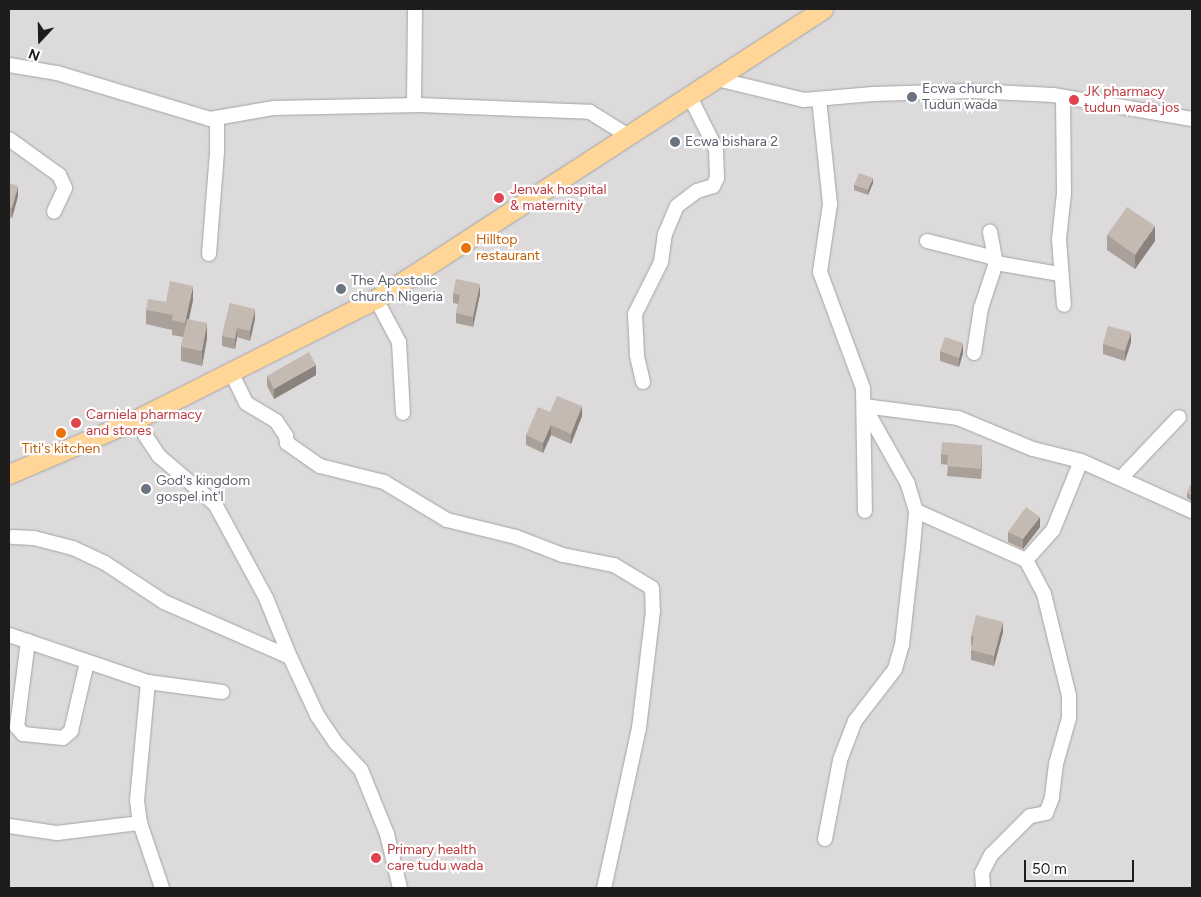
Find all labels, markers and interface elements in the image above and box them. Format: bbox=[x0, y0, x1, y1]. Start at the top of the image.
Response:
north arrow bbox=[15, 15, 65, 65]
text: N bbox=[26, 45, 43, 64]
place label: Ecwa church Tudun wada bbox=[922, 81, 1002, 114]
place label: JK pharmacy tudun wada jos bbox=[1084, 84, 1180, 116]
marker: Ecwa church Tudun wada bbox=[906, 91, 918, 103]
marker: JK pharmacy tudun wada jos bbox=[1068, 94, 1080, 106]
place label: Ecwa bishara 2 bbox=[685, 134, 778, 150]
marker: Ecwa bishara 2 bbox=[669, 136, 681, 148]
place label: Jenvak hospital & maternity bbox=[510, 182, 607, 214]
marker: Jenvak hospital & maternity bbox=[492, 191, 506, 205]
place label: Hilltop restaurant bbox=[476, 232, 540, 264]
marker: Hilltop restaurant bbox=[460, 242, 472, 254]
place label: The Apostolic church Nigeria bbox=[351, 273, 443, 306]
marker: The Apostolic church Nigeria bbox=[335, 283, 347, 295]
place label: Carniela pharmacy and stores bbox=[86, 407, 202, 440]
marker: Carniela pharmacy and stores bbox=[70, 417, 82, 429]
marker: Titi's kitchen bbox=[55, 427, 67, 439]
place label: Titi's kitchen bbox=[22, 441, 100, 457]
place label: God's kingdom gospel int'l bbox=[156, 473, 250, 506]
marker: God's kingdom gospel int'l bbox=[140, 483, 152, 495]
place label: Primary health care tudu wada bbox=[387, 842, 483, 874]
scale bar bbox=[1026, 850, 1136, 882]
marker: Primary health care tudu wada bbox=[369, 851, 383, 865]
text: 50 m bbox=[1032, 860, 1067, 878]

